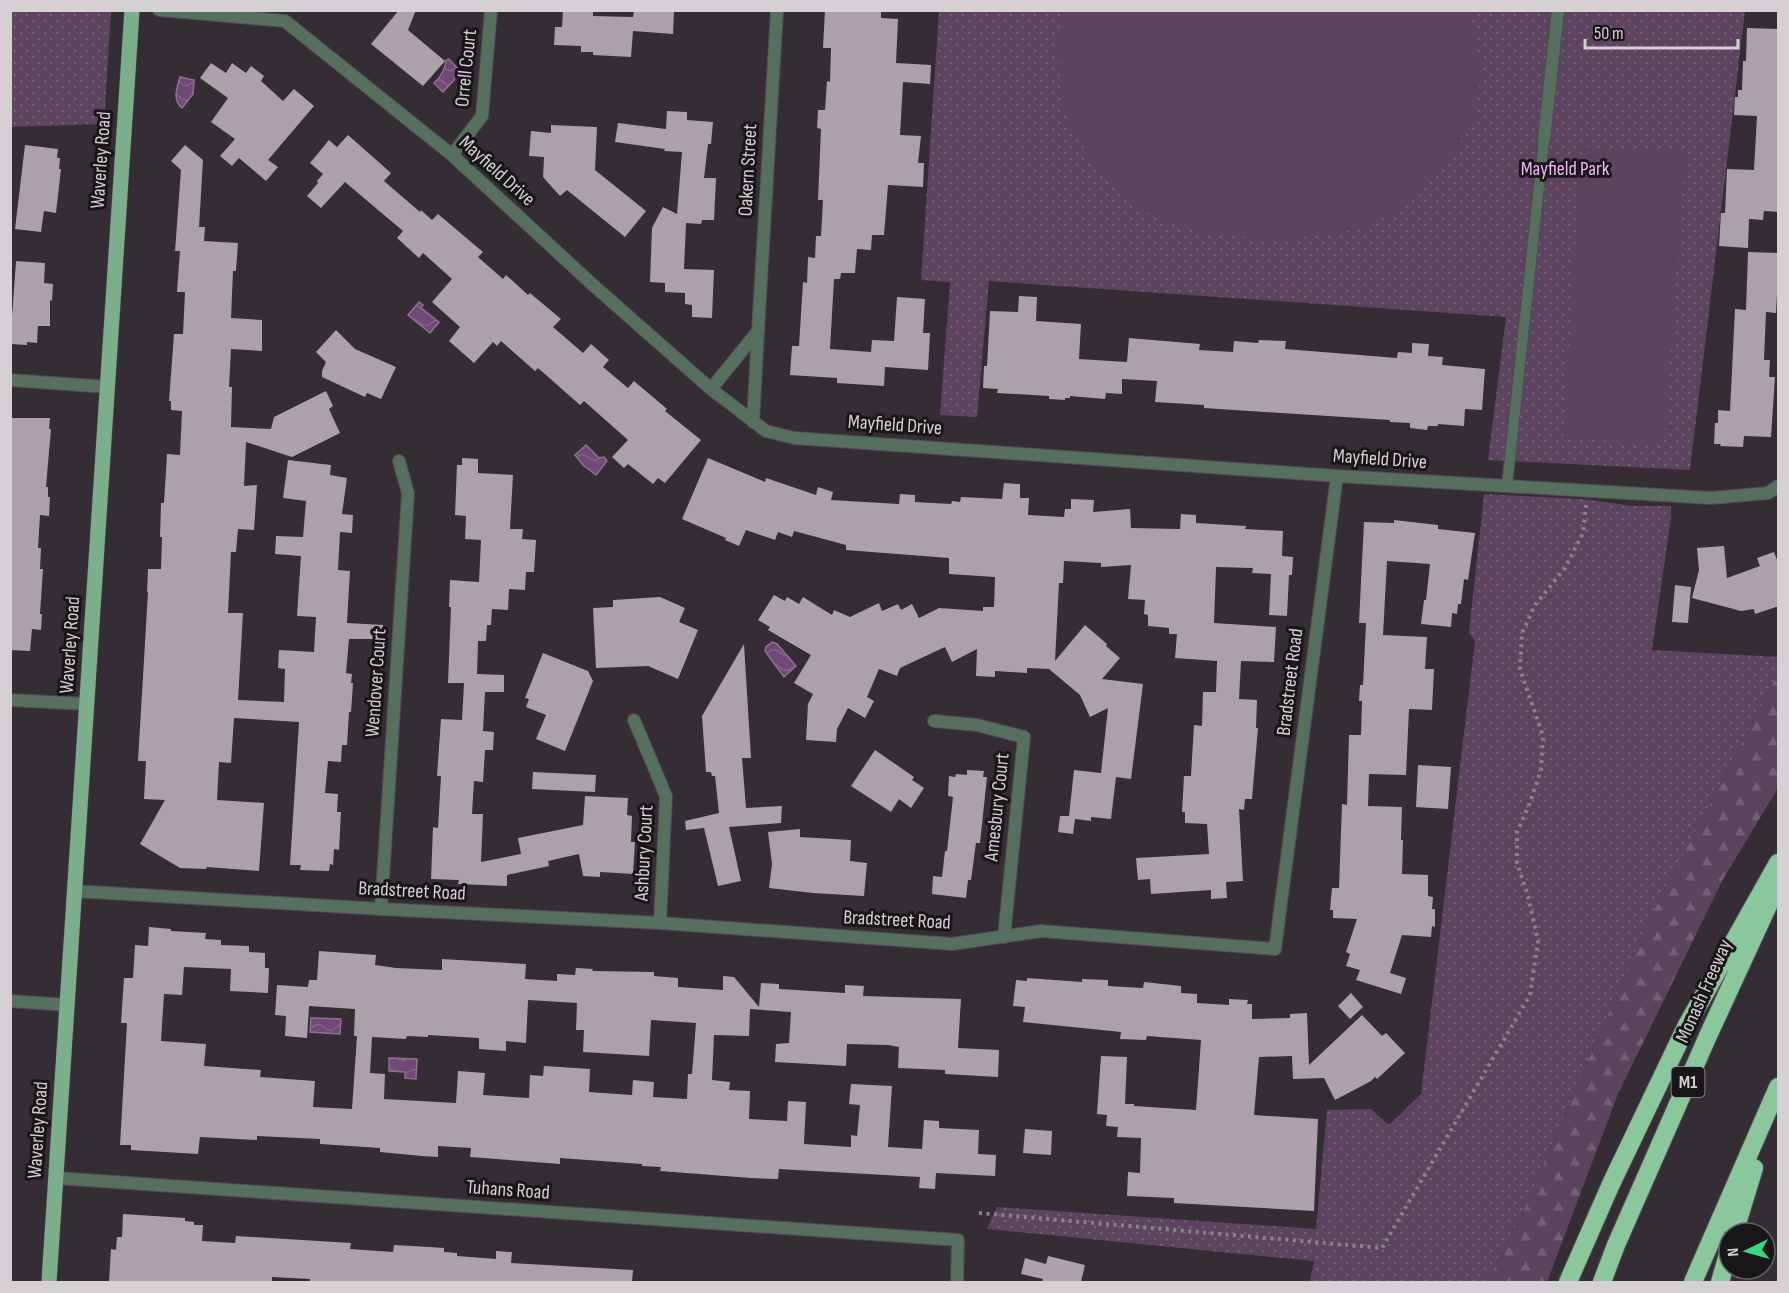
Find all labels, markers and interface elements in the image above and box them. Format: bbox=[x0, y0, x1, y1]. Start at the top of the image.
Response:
scale bar bbox=[1585, 12, 1738, 50]
text: 50 m bbox=[1594, 23, 1624, 44]
street label: Orrell Court bbox=[450, 28, 482, 108]
street label: Waverley Road bbox=[86, 111, 116, 209]
street label: Oakern Street bbox=[734, 123, 762, 217]
street label: Mayfield Drive bbox=[454, 131, 540, 211]
park label: Mayfield Park bbox=[1521, 157, 1610, 181]
street label: Mayfield Drive bbox=[847, 410, 943, 440]
street label: Mayfield Drive bbox=[1332, 444, 1428, 474]
street label: Waverley Road bbox=[55, 596, 85, 694]
street label: Bradstreet Road bbox=[1272, 627, 1308, 737]
street label: Wendover Court bbox=[360, 628, 392, 738]
street label: Amesbury Court bbox=[979, 752, 1015, 863]
street label: Ashbury Court bbox=[629, 804, 658, 903]
street label: Bradstreet Road bbox=[358, 876, 466, 906]
street label: Bradstreet Road bbox=[843, 905, 951, 935]
street label: Monash Freeway bbox=[1671, 935, 1738, 1046]
road number: M1 bbox=[1672, 1067, 1704, 1097]
street label: Waverley Road bbox=[23, 1081, 53, 1179]
street label: Tuhans Road bbox=[465, 1175, 551, 1205]
north arrow bbox=[1717, 1221, 1777, 1281]
text: N bbox=[1724, 1247, 1743, 1257]

